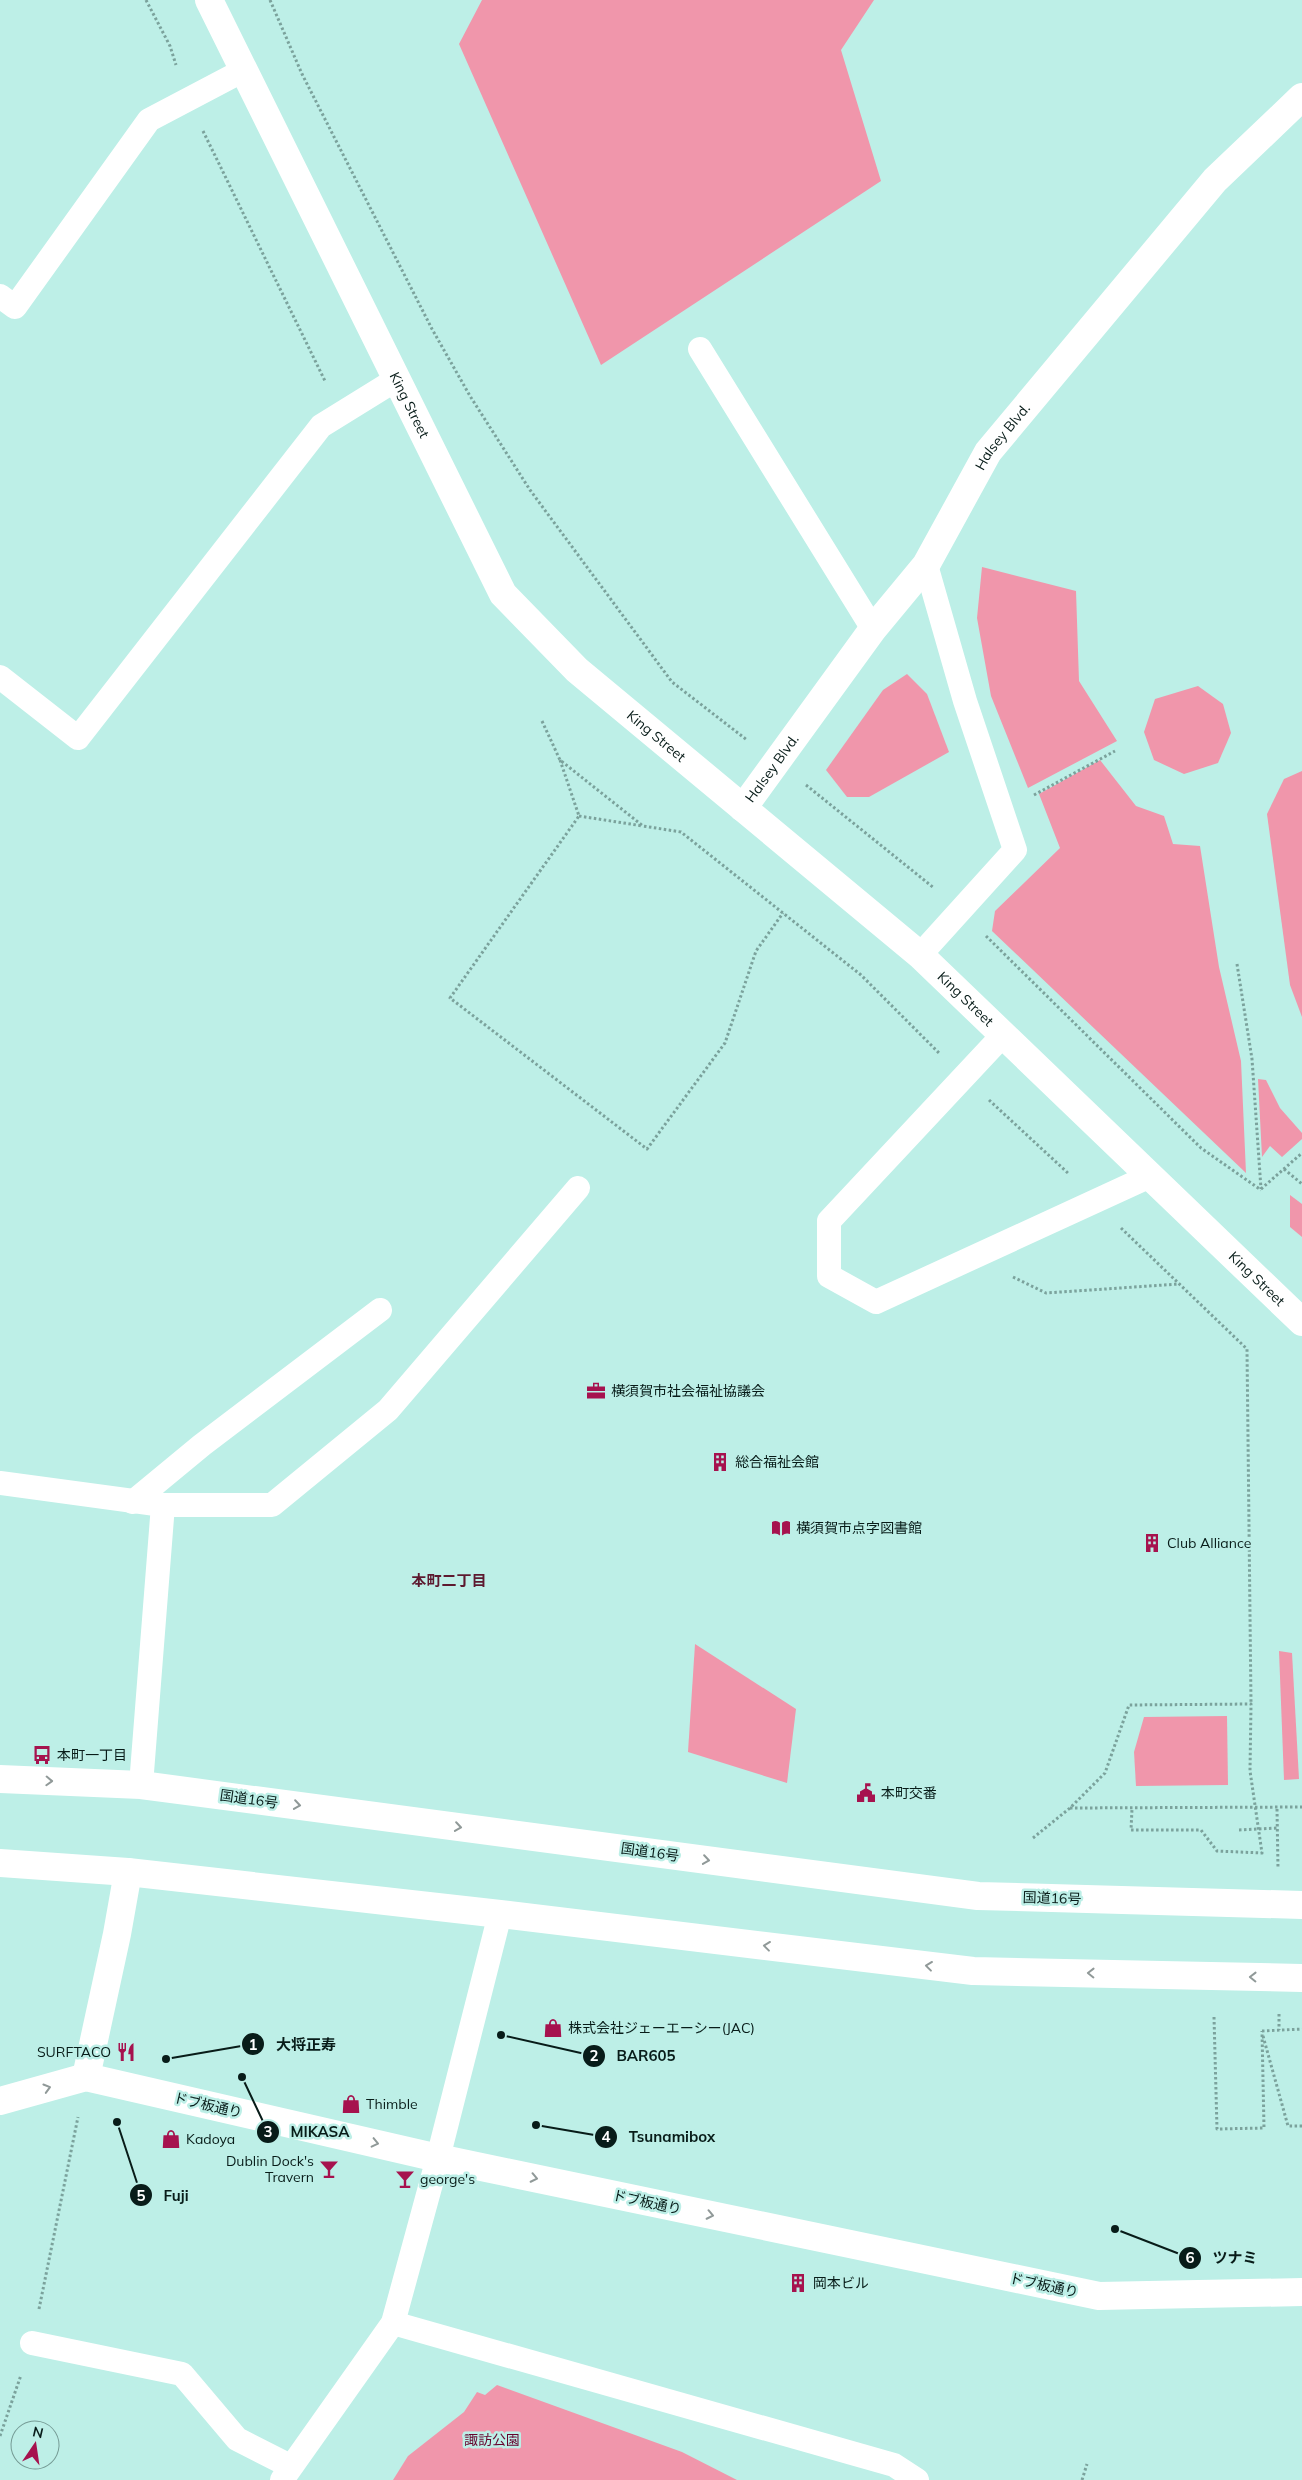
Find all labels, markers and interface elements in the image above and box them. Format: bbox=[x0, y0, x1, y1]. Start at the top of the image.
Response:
street label: King Street bbox=[386, 369, 433, 441]
street label: Halsey Blvd. bbox=[971, 400, 1034, 473]
street label: King Street bbox=[623, 706, 690, 766]
street label: Halsey Blvd. bbox=[741, 731, 803, 806]
street label: King Street bbox=[934, 968, 998, 1030]
street label: King Street bbox=[1225, 1247, 1289, 1310]
office icon: 横須賀市社会福祉協議会 bbox=[585, 1380, 607, 1402]
place label: 横須賀市社会福祉協議会 bbox=[611, 1382, 765, 1400]
building icon: 総合福祉会館 bbox=[709, 1451, 731, 1473]
place label: 総合福祉会館 bbox=[735, 1453, 819, 1471]
library icon: 横須賀市点字図書館 bbox=[770, 1517, 792, 1539]
place label: 横須賀市点字図書館 bbox=[796, 1519, 922, 1537]
building icon: Club Alliance bbox=[1141, 1532, 1163, 1554]
place label: Club Alliance bbox=[1167, 1534, 1251, 1552]
district label: 本町二丁目 bbox=[411, 1571, 487, 1590]
bus stop icon: 本町一丁目 bbox=[31, 1744, 53, 1766]
place label: 本町一丁目 bbox=[57, 1746, 127, 1764]
one-way arrow bbox=[45, 1775, 53, 1786]
public building icon: 本町交番 bbox=[855, 1782, 877, 1804]
place label: 本町交番 bbox=[881, 1784, 937, 1802]
street label: 国道16号 bbox=[219, 1786, 279, 1812]
one-way arrow bbox=[293, 1800, 302, 1810]
one-way arrow bbox=[455, 1821, 463, 1832]
street label: 国道16号 bbox=[620, 1839, 680, 1865]
one-way arrow bbox=[702, 1854, 711, 1864]
street label: 国道16号 bbox=[1022, 1888, 1082, 1908]
one-way arrow bbox=[763, 1941, 771, 1952]
one-way arrow bbox=[924, 1961, 933, 1971]
one-way arrow bbox=[1087, 1968, 1095, 1979]
one-way arrow bbox=[1249, 1972, 1257, 1982]
shop icon: 株式会社ジェーエーシー(JAC) bbox=[542, 2017, 564, 2039]
place label: 株式会社ジェーエーシー(JAC) bbox=[568, 2019, 755, 2037]
callout: 大将正寿 bbox=[241, 2029, 346, 2059]
text: 1 bbox=[248, 2035, 258, 2054]
text: 大将正寿 bbox=[276, 2035, 336, 2054]
restaurant icon: SURFTACO bbox=[115, 2041, 137, 2063]
callout: BAR605 bbox=[581, 2041, 685, 2071]
place label: SURFTACO bbox=[37, 2043, 111, 2061]
text: 2 bbox=[589, 2046, 599, 2065]
text: BAR605 bbox=[616, 2046, 676, 2065]
one-way arrow bbox=[42, 2083, 50, 2093]
street label: ドブ板通り bbox=[172, 2088, 244, 2122]
shop icon: Thimble bbox=[340, 2093, 362, 2115]
place label: Thimble bbox=[366, 2095, 418, 2113]
callout: MIKASA bbox=[256, 2117, 360, 2147]
text: 3 bbox=[263, 2122, 273, 2141]
text: MIKASA bbox=[291, 2122, 350, 2141]
callout: Tsunamibox bbox=[594, 2122, 725, 2152]
text: 4 bbox=[601, 2127, 611, 2146]
text: Tsunamibox bbox=[629, 2127, 716, 2146]
shop icon: Kadoya bbox=[160, 2128, 182, 2150]
place label: Kadoya bbox=[186, 2130, 235, 2148]
one-way arrow bbox=[371, 2137, 380, 2148]
place label: Dublin Dock's Travern bbox=[226, 2152, 314, 2186]
bar icon: Dublin Dock's Travern bbox=[318, 2158, 340, 2180]
bar icon: george's bbox=[394, 2168, 416, 2190]
place label: george's bbox=[420, 2170, 475, 2188]
one-way arrow bbox=[529, 2172, 538, 2183]
callout: Fuji bbox=[129, 2180, 199, 2210]
text: 5 bbox=[136, 2186, 146, 2205]
text: Fuji bbox=[163, 2186, 189, 2205]
street label: ドブ板通り bbox=[611, 2186, 683, 2218]
one-way arrow bbox=[706, 2209, 715, 2220]
callout: ツナミ bbox=[1178, 2243, 1268, 2273]
text: 6 bbox=[1185, 2248, 1195, 2267]
text: ツナミ bbox=[1212, 2248, 1258, 2267]
street label: ドブ板通り bbox=[1008, 2269, 1080, 2301]
building icon: 岡本ビル bbox=[787, 2272, 809, 2294]
place label: 岡本ビル bbox=[813, 2274, 869, 2292]
north arrow bbox=[10, 2420, 60, 2470]
text: N bbox=[31, 2422, 45, 2442]
park label: 諏訪公園 bbox=[464, 2431, 520, 2449]

